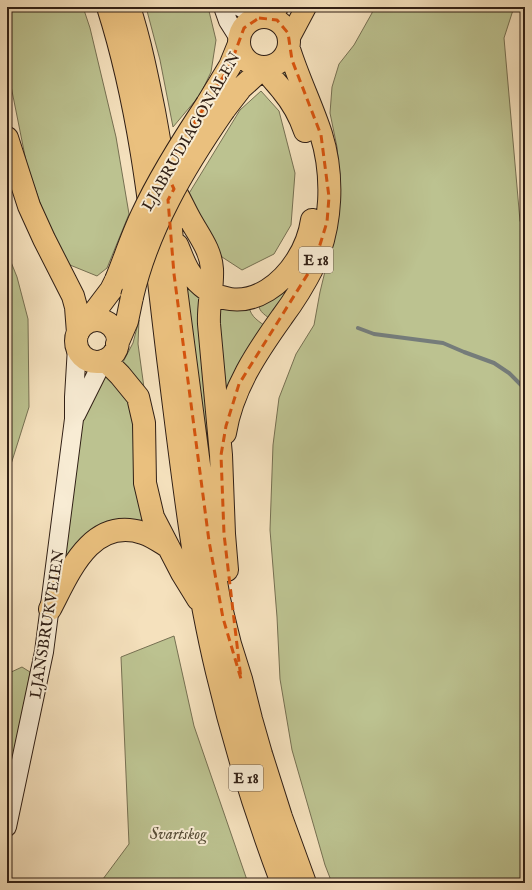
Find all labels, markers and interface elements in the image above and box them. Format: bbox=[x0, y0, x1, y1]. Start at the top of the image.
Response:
street label: LJABRUDIAGONALEN bbox=[138, 49, 245, 215]
road number: E 18 bbox=[299, 247, 333, 273]
street label: LJANSBRUKVEIEN bbox=[26, 548, 70, 700]
road number: E 18 bbox=[229, 765, 263, 791]
park label: Svartskog bbox=[150, 825, 207, 845]

